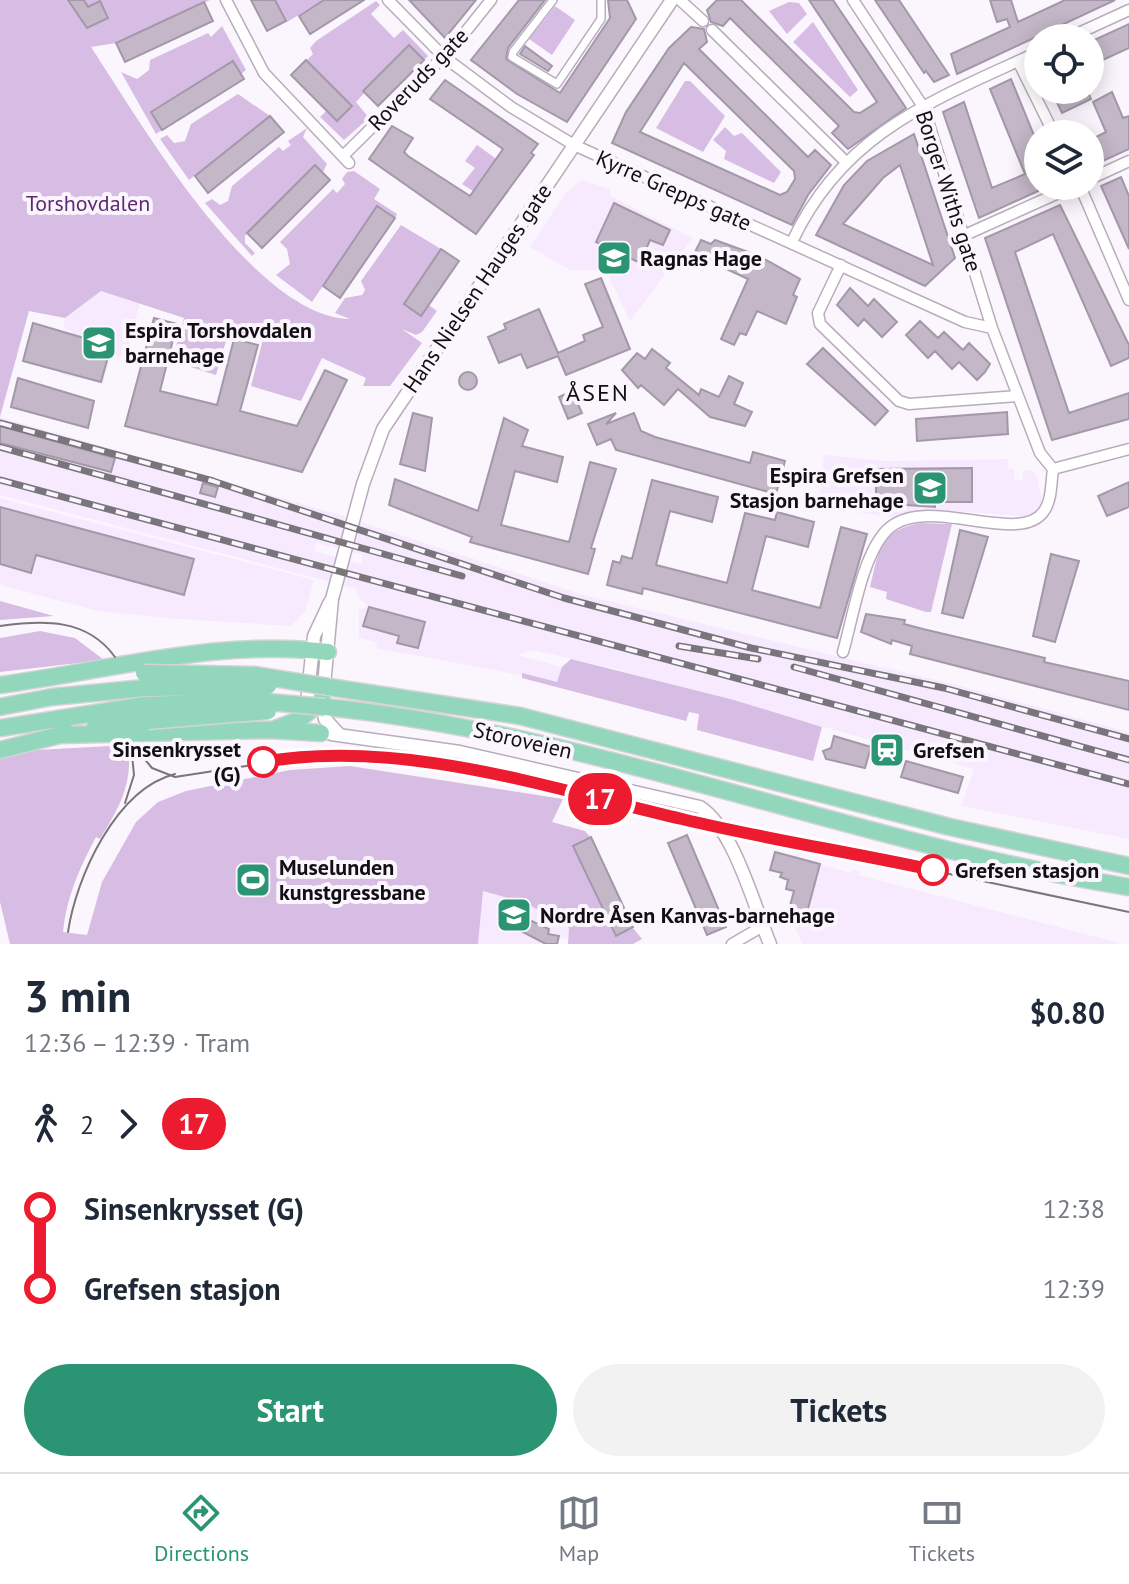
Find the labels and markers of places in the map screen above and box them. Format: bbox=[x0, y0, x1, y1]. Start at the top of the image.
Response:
school or university icon: Ragnas Hage bbox=[595, 239, 633, 277]
place label: Ragnas Hage bbox=[640, 244, 762, 272]
place label: Espira Torshovdalen barnehage bbox=[125, 316, 312, 369]
school or university icon: Espira Torshovdalen barnehage bbox=[80, 324, 118, 362]
place label: Espira Grefsen Stasjon barnehage bbox=[730, 461, 904, 514]
school or university icon: Espira Grefsen Stasjon barnehage bbox=[911, 469, 949, 507]
station icon: Grefsen bbox=[868, 731, 906, 769]
place label: Sinsenkrysset (G) bbox=[113, 735, 241, 788]
place label: Grefsen bbox=[913, 736, 985, 764]
marker: Sinsenkrysset (G) bbox=[248, 747, 278, 777]
place label: Muselunden kunstgressbane bbox=[279, 853, 426, 906]
marker: Grefsen stasjon bbox=[918, 855, 948, 885]
place label: Grefsen stasjon bbox=[955, 856, 1099, 884]
sports icon: Muselunden kunstgressbane bbox=[234, 861, 272, 899]
school or university icon: Nordre Åsen Kanvas-barnehage bbox=[495, 896, 533, 934]
place label: Nordre Åsen Kanvas-barnehage bbox=[540, 901, 835, 929]

